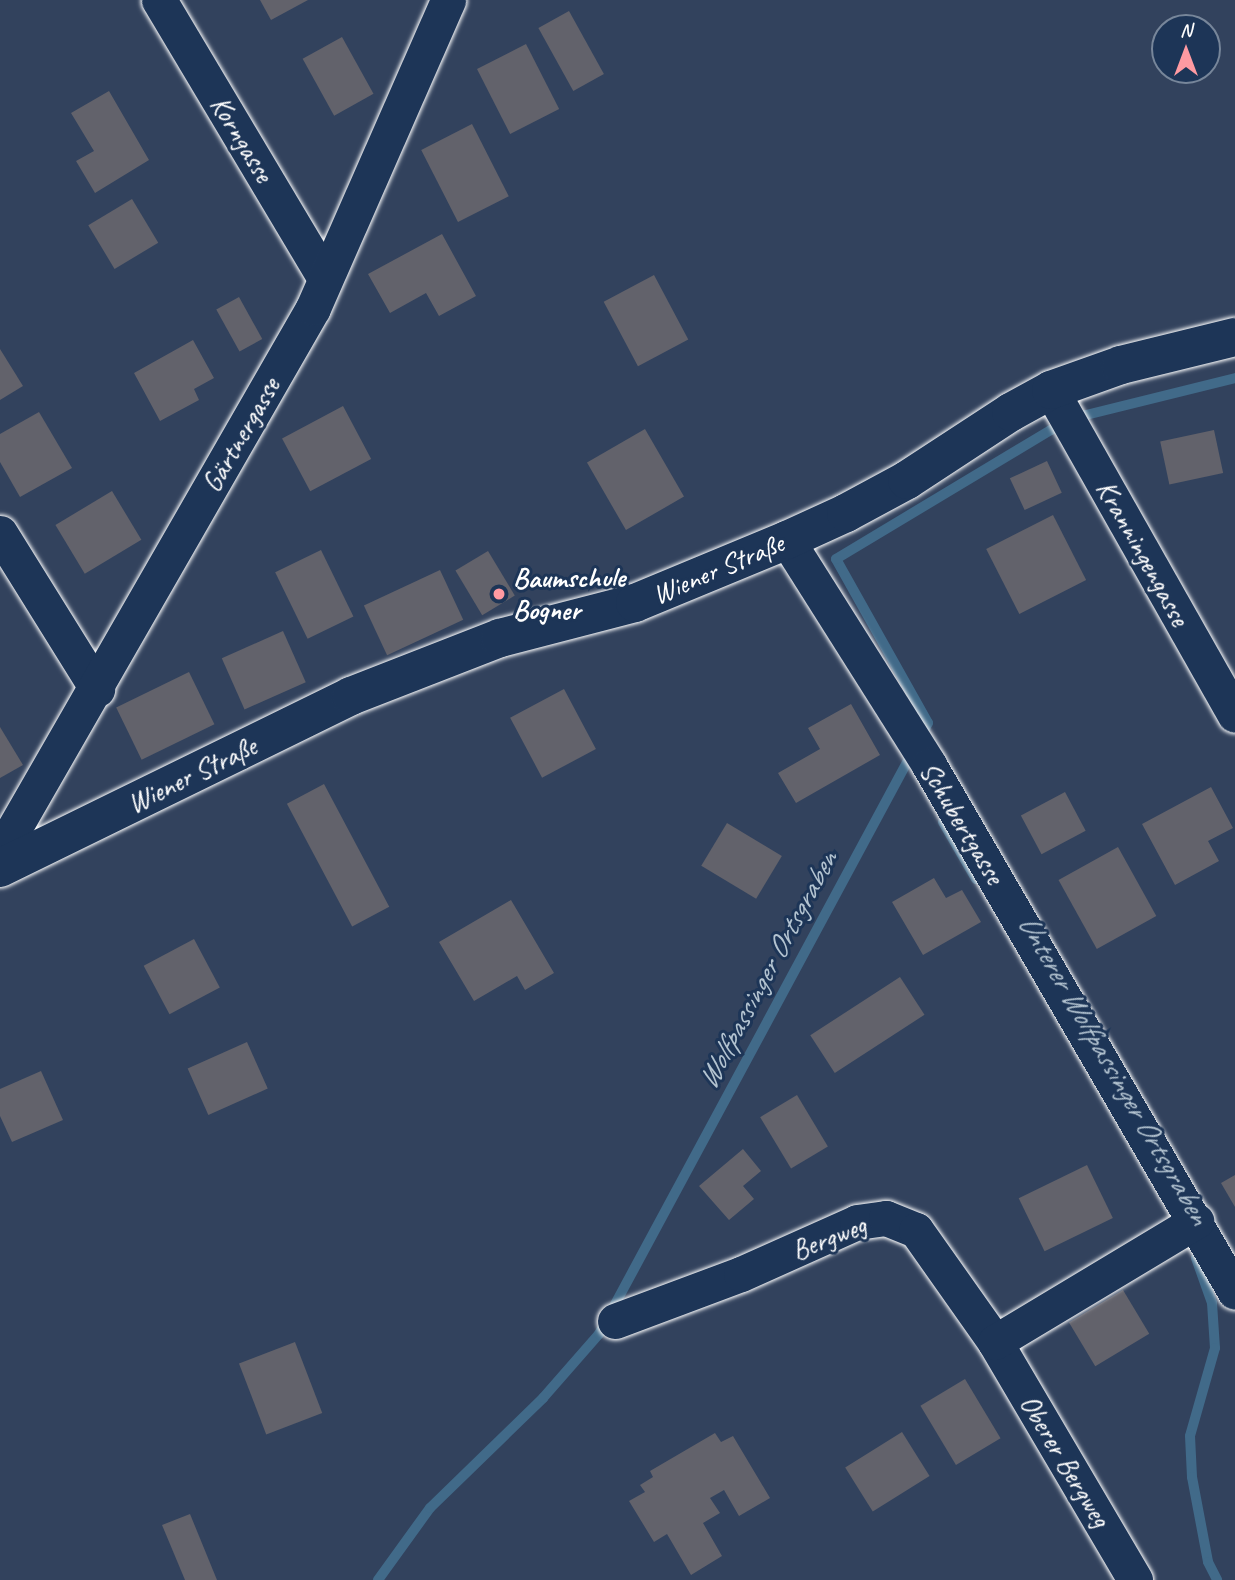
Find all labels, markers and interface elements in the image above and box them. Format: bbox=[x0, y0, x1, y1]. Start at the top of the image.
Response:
north arrow bbox=[1151, 14, 1221, 84]
text: N bbox=[1180, 18, 1192, 42]
street label: Korngasse bbox=[203, 90, 281, 188]
street label: Gärtnergasse bbox=[195, 372, 287, 498]
street label: Kranningengasse bbox=[1089, 474, 1197, 632]
street label: Wiener Straße bbox=[647, 526, 789, 612]
place label: Baumschule Bogner bbox=[513, 561, 625, 627]
marker: Baumschule Bogner bbox=[491, 586, 507, 602]
street label: Wiener Straße bbox=[122, 729, 262, 821]
street label: Schubertgasse bbox=[912, 756, 1012, 890]
water label: Wolfpassinger Ortsgraben bbox=[689, 845, 845, 1095]
water label: Unterer Wolfpassinger Ortsgraben bbox=[1011, 908, 1217, 1230]
street label: Bergweg bbox=[787, 1208, 871, 1268]
street label: Oberer Bergweg bbox=[1012, 1389, 1118, 1533]

